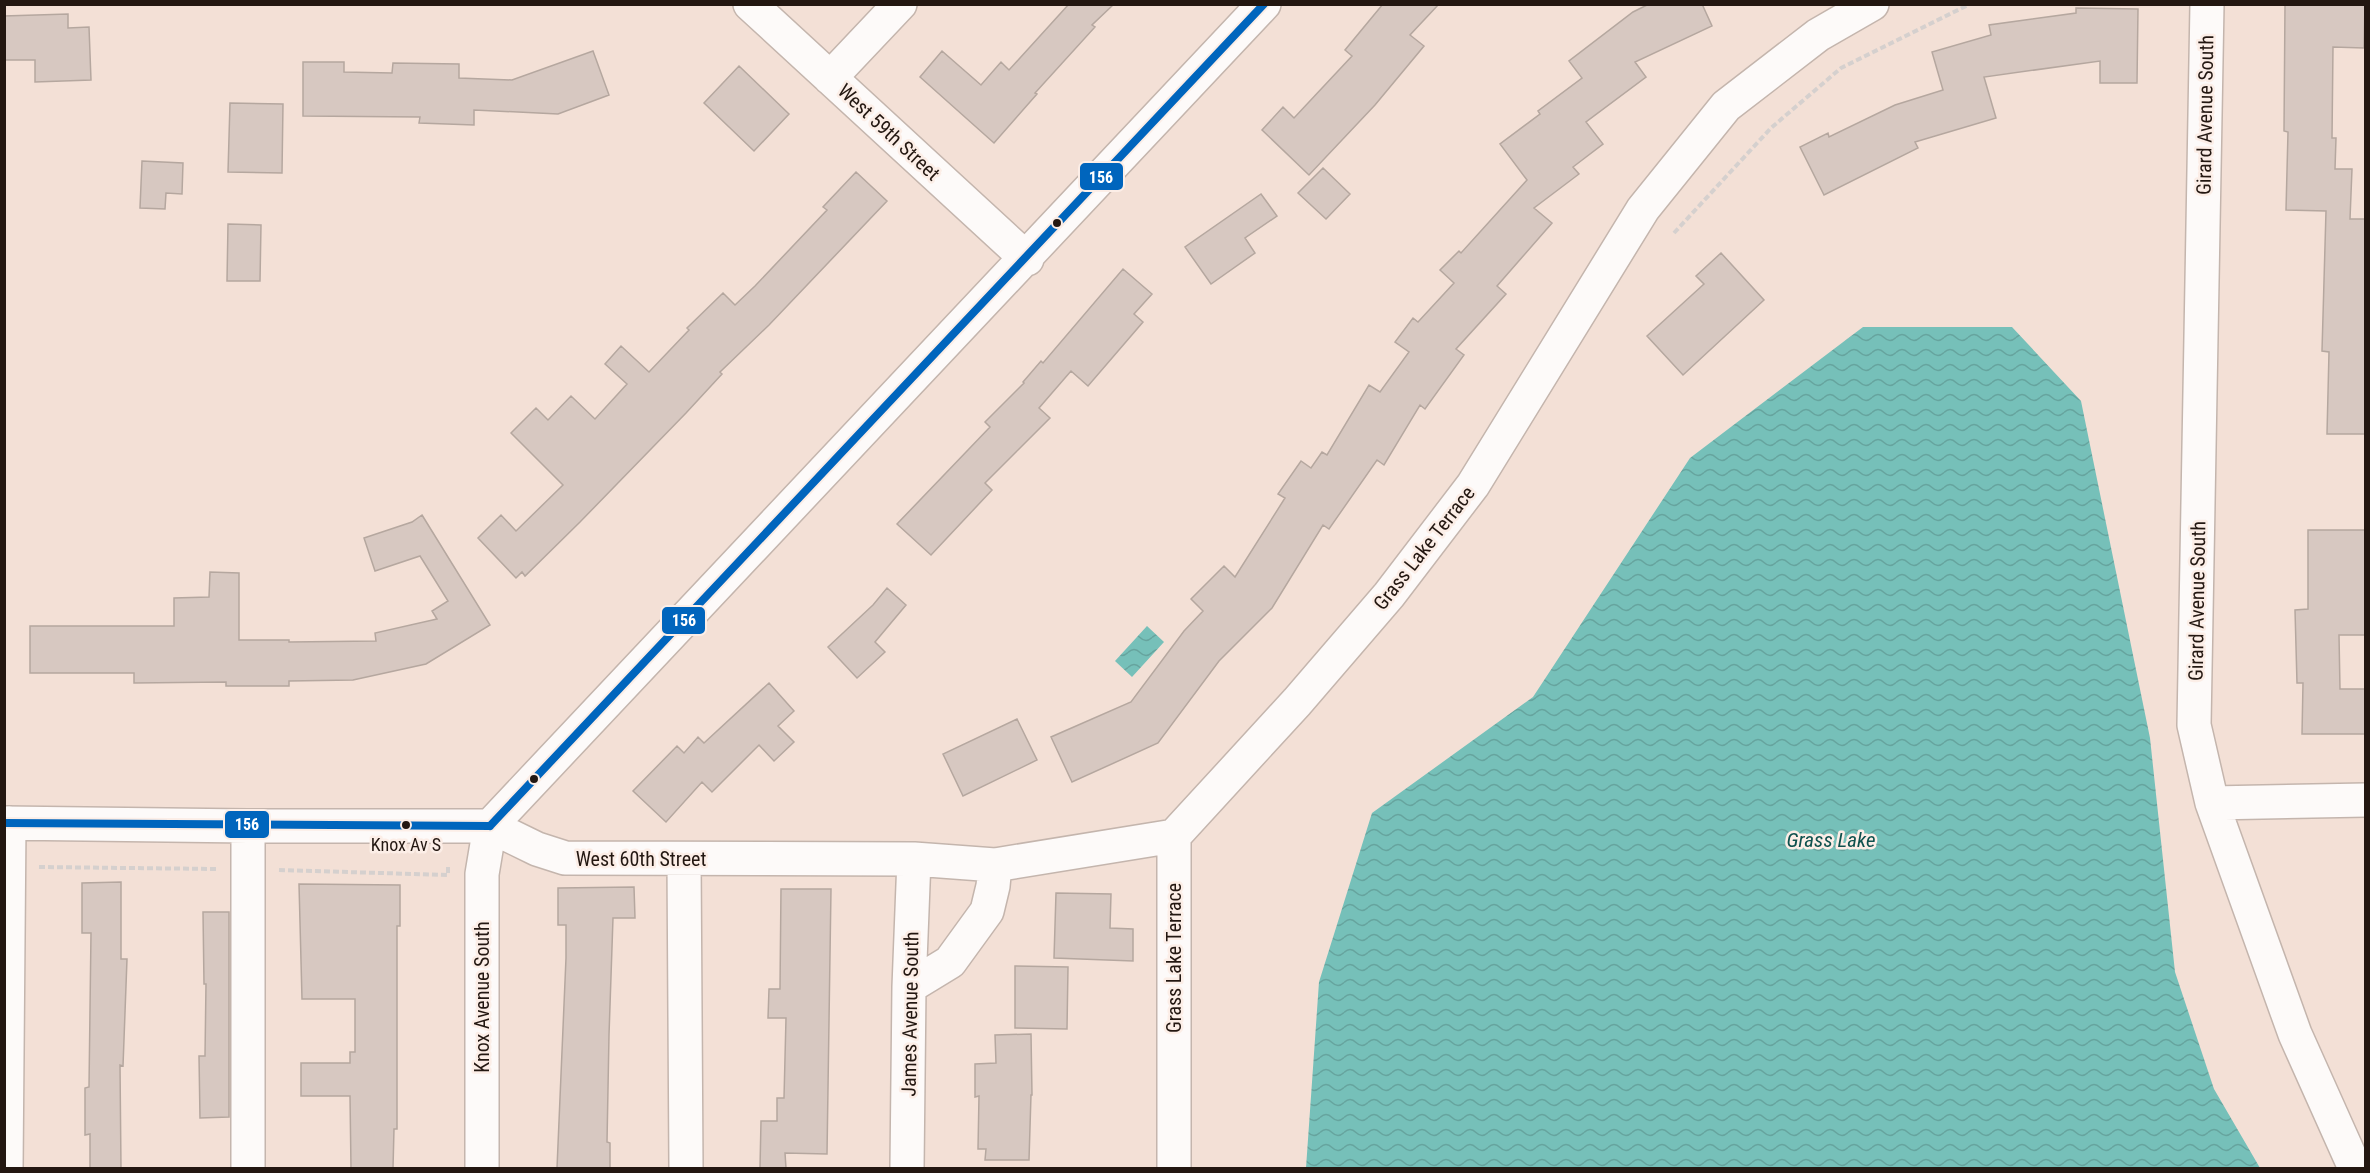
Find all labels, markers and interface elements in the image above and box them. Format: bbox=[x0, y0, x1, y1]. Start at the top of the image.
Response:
street label: Girard Avenue South bbox=[2192, 35, 2218, 195]
street label: West 59th Street bbox=[833, 79, 945, 185]
line badge: 156 bbox=[1079, 162, 1124, 191]
text: 156 bbox=[1089, 168, 1113, 187]
unlabelled marker bbox=[1051, 217, 1063, 229]
street label: Grass Lake Terrace bbox=[1368, 481, 1480, 615]
street label: Girard Avenue South bbox=[2184, 521, 2210, 681]
line badge: 156 bbox=[661, 606, 706, 635]
text: 156 bbox=[672, 611, 696, 630]
unlabelled marker bbox=[528, 773, 540, 785]
line badge: 156 bbox=[224, 810, 270, 839]
text: 156 bbox=[235, 815, 259, 834]
marker: Knox Av S bbox=[400, 819, 412, 831]
water label: Grass Lake bbox=[1787, 828, 1875, 852]
place label: Knox Av S bbox=[371, 834, 441, 855]
street label: West 60th Street bbox=[576, 847, 706, 871]
street label: Grass Lake Terrace bbox=[1162, 883, 1186, 1033]
street label: Knox Avenue South bbox=[470, 921, 494, 1073]
street label: James Avenue South bbox=[897, 931, 923, 1097]

